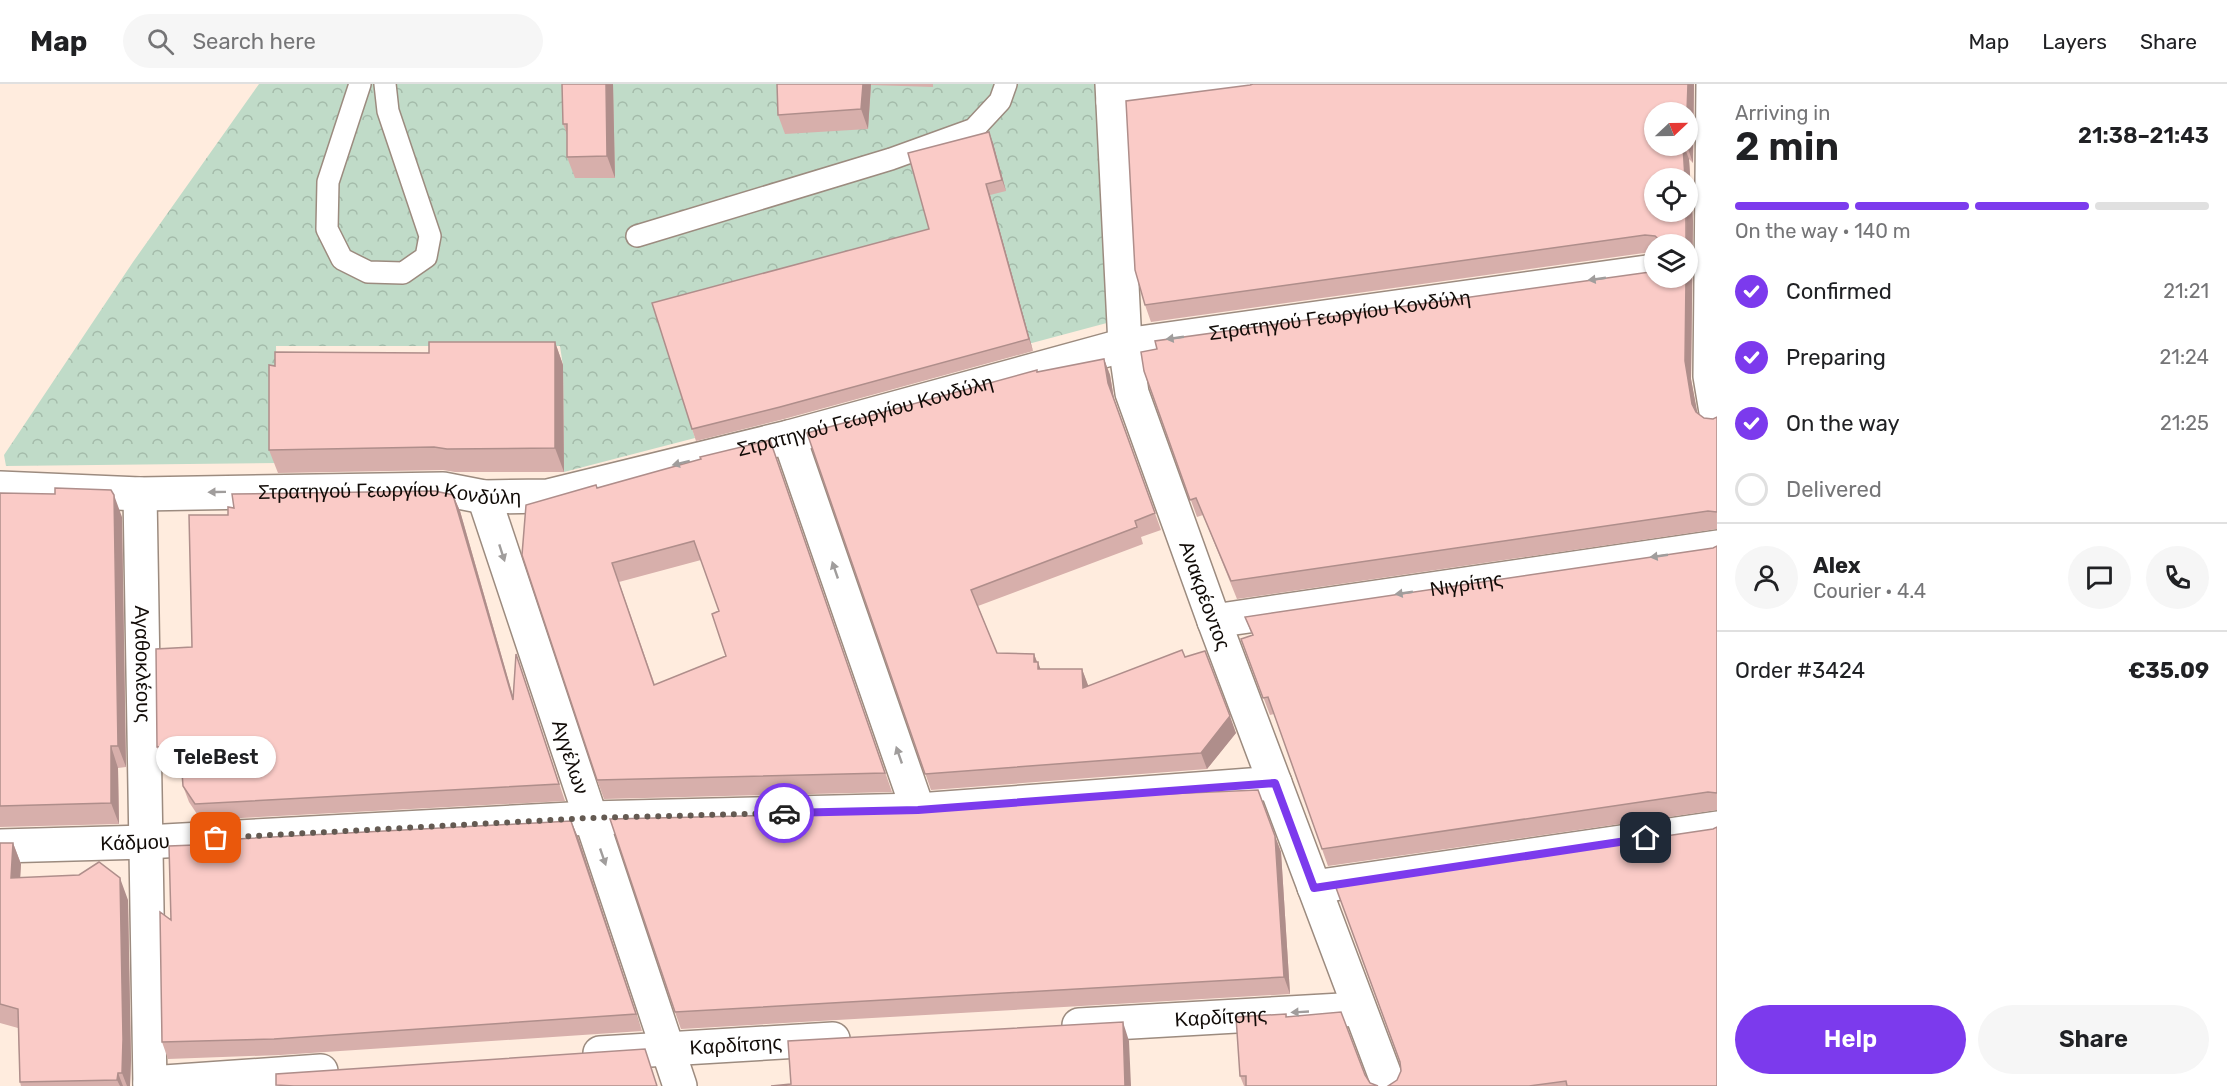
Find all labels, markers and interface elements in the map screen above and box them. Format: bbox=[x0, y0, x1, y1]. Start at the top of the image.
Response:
search box bbox=[123, 14, 543, 68]
text: Map bbox=[30, 25, 87, 58]
icon: search bbox=[144, 25, 177, 58]
text: Search here bbox=[192, 28, 316, 55]
text: Map bbox=[1968, 29, 2009, 54]
text: Layers bbox=[2042, 29, 2107, 54]
text: Share bbox=[2140, 29, 2197, 54]
text: Arriving in bbox=[1735, 101, 1830, 125]
north arrow bbox=[1644, 102, 1698, 156]
map controls bbox=[1644, 102, 1698, 288]
text: 21:38–21:43 bbox=[2078, 122, 2209, 149]
text: 2 min bbox=[1735, 124, 1839, 170]
button: locate bbox=[1644, 168, 1698, 222]
text: On the way · 140 m bbox=[1735, 219, 1911, 243]
button: layers bbox=[1644, 234, 1698, 288]
one-way arrow bbox=[1587, 274, 1606, 283]
icon: check bbox=[1735, 275, 1768, 308]
text: Confirmed bbox=[1786, 278, 1892, 305]
text: 21:21 bbox=[2163, 279, 2209, 303]
street label: Στρατηγού Γεωργίου Κονδύλη bbox=[1207, 285, 1472, 345]
one-way arrow bbox=[1165, 334, 1184, 343]
icon: check bbox=[1735, 341, 1768, 374]
text: Preparing bbox=[1786, 344, 1886, 371]
text: 21:24 bbox=[2160, 345, 2209, 369]
street label: Στρατηγού Γεωργίου Κονδύλη bbox=[735, 370, 996, 461]
icon: check bbox=[1735, 407, 1768, 440]
text: On the way bbox=[1786, 410, 1900, 437]
text: 21:25 bbox=[2160, 411, 2209, 435]
one-way arrow bbox=[671, 459, 690, 469]
text: Delivered bbox=[1786, 476, 1882, 503]
street label: Στρατηγού Γεωργίου Κονδύλη bbox=[258, 477, 521, 510]
one-way arrow bbox=[208, 488, 227, 497]
street label: Ανακρέοντος bbox=[1174, 538, 1236, 654]
one-way arrow bbox=[498, 544, 507, 562]
button: person bbox=[1735, 546, 1798, 609]
button: chat bbox=[2068, 546, 2131, 609]
button: phone bbox=[2146, 546, 2209, 609]
one-way arrow bbox=[1650, 551, 1669, 560]
text: Alex bbox=[1813, 552, 1861, 579]
one-way arrow bbox=[830, 561, 840, 579]
street label: Νιγρίτης bbox=[1428, 567, 1505, 601]
text: Courier · 4.4 bbox=[1813, 579, 1926, 603]
one-way arrow bbox=[1394, 589, 1413, 598]
street label: Αγαθοκλέους bbox=[130, 605, 156, 723]
text: Order #3424 bbox=[1735, 657, 1865, 684]
text: €35.09 bbox=[2128, 657, 2209, 684]
street label: Αγγέλων bbox=[547, 717, 594, 797]
callout: TeleBest bbox=[156, 736, 276, 778]
text: TeleBest bbox=[174, 745, 258, 769]
one-way arrow bbox=[894, 745, 903, 763]
courier bbox=[754, 783, 814, 843]
icon: car bbox=[768, 797, 801, 830]
pin bbox=[190, 812, 241, 863]
pin bbox=[1620, 812, 1671, 863]
icon: bag bbox=[199, 821, 232, 854]
icon: home bbox=[1629, 821, 1662, 854]
street label: Κάδμου bbox=[100, 829, 170, 855]
one-way arrow bbox=[598, 848, 608, 866]
street label: Καρδίτσης bbox=[1174, 1002, 1268, 1032]
button: Help bbox=[1735, 1005, 1966, 1074]
button: Share bbox=[1978, 1005, 2209, 1074]
one-way arrow bbox=[1291, 1008, 1310, 1017]
street label: Καρδίτσης bbox=[689, 1030, 783, 1060]

